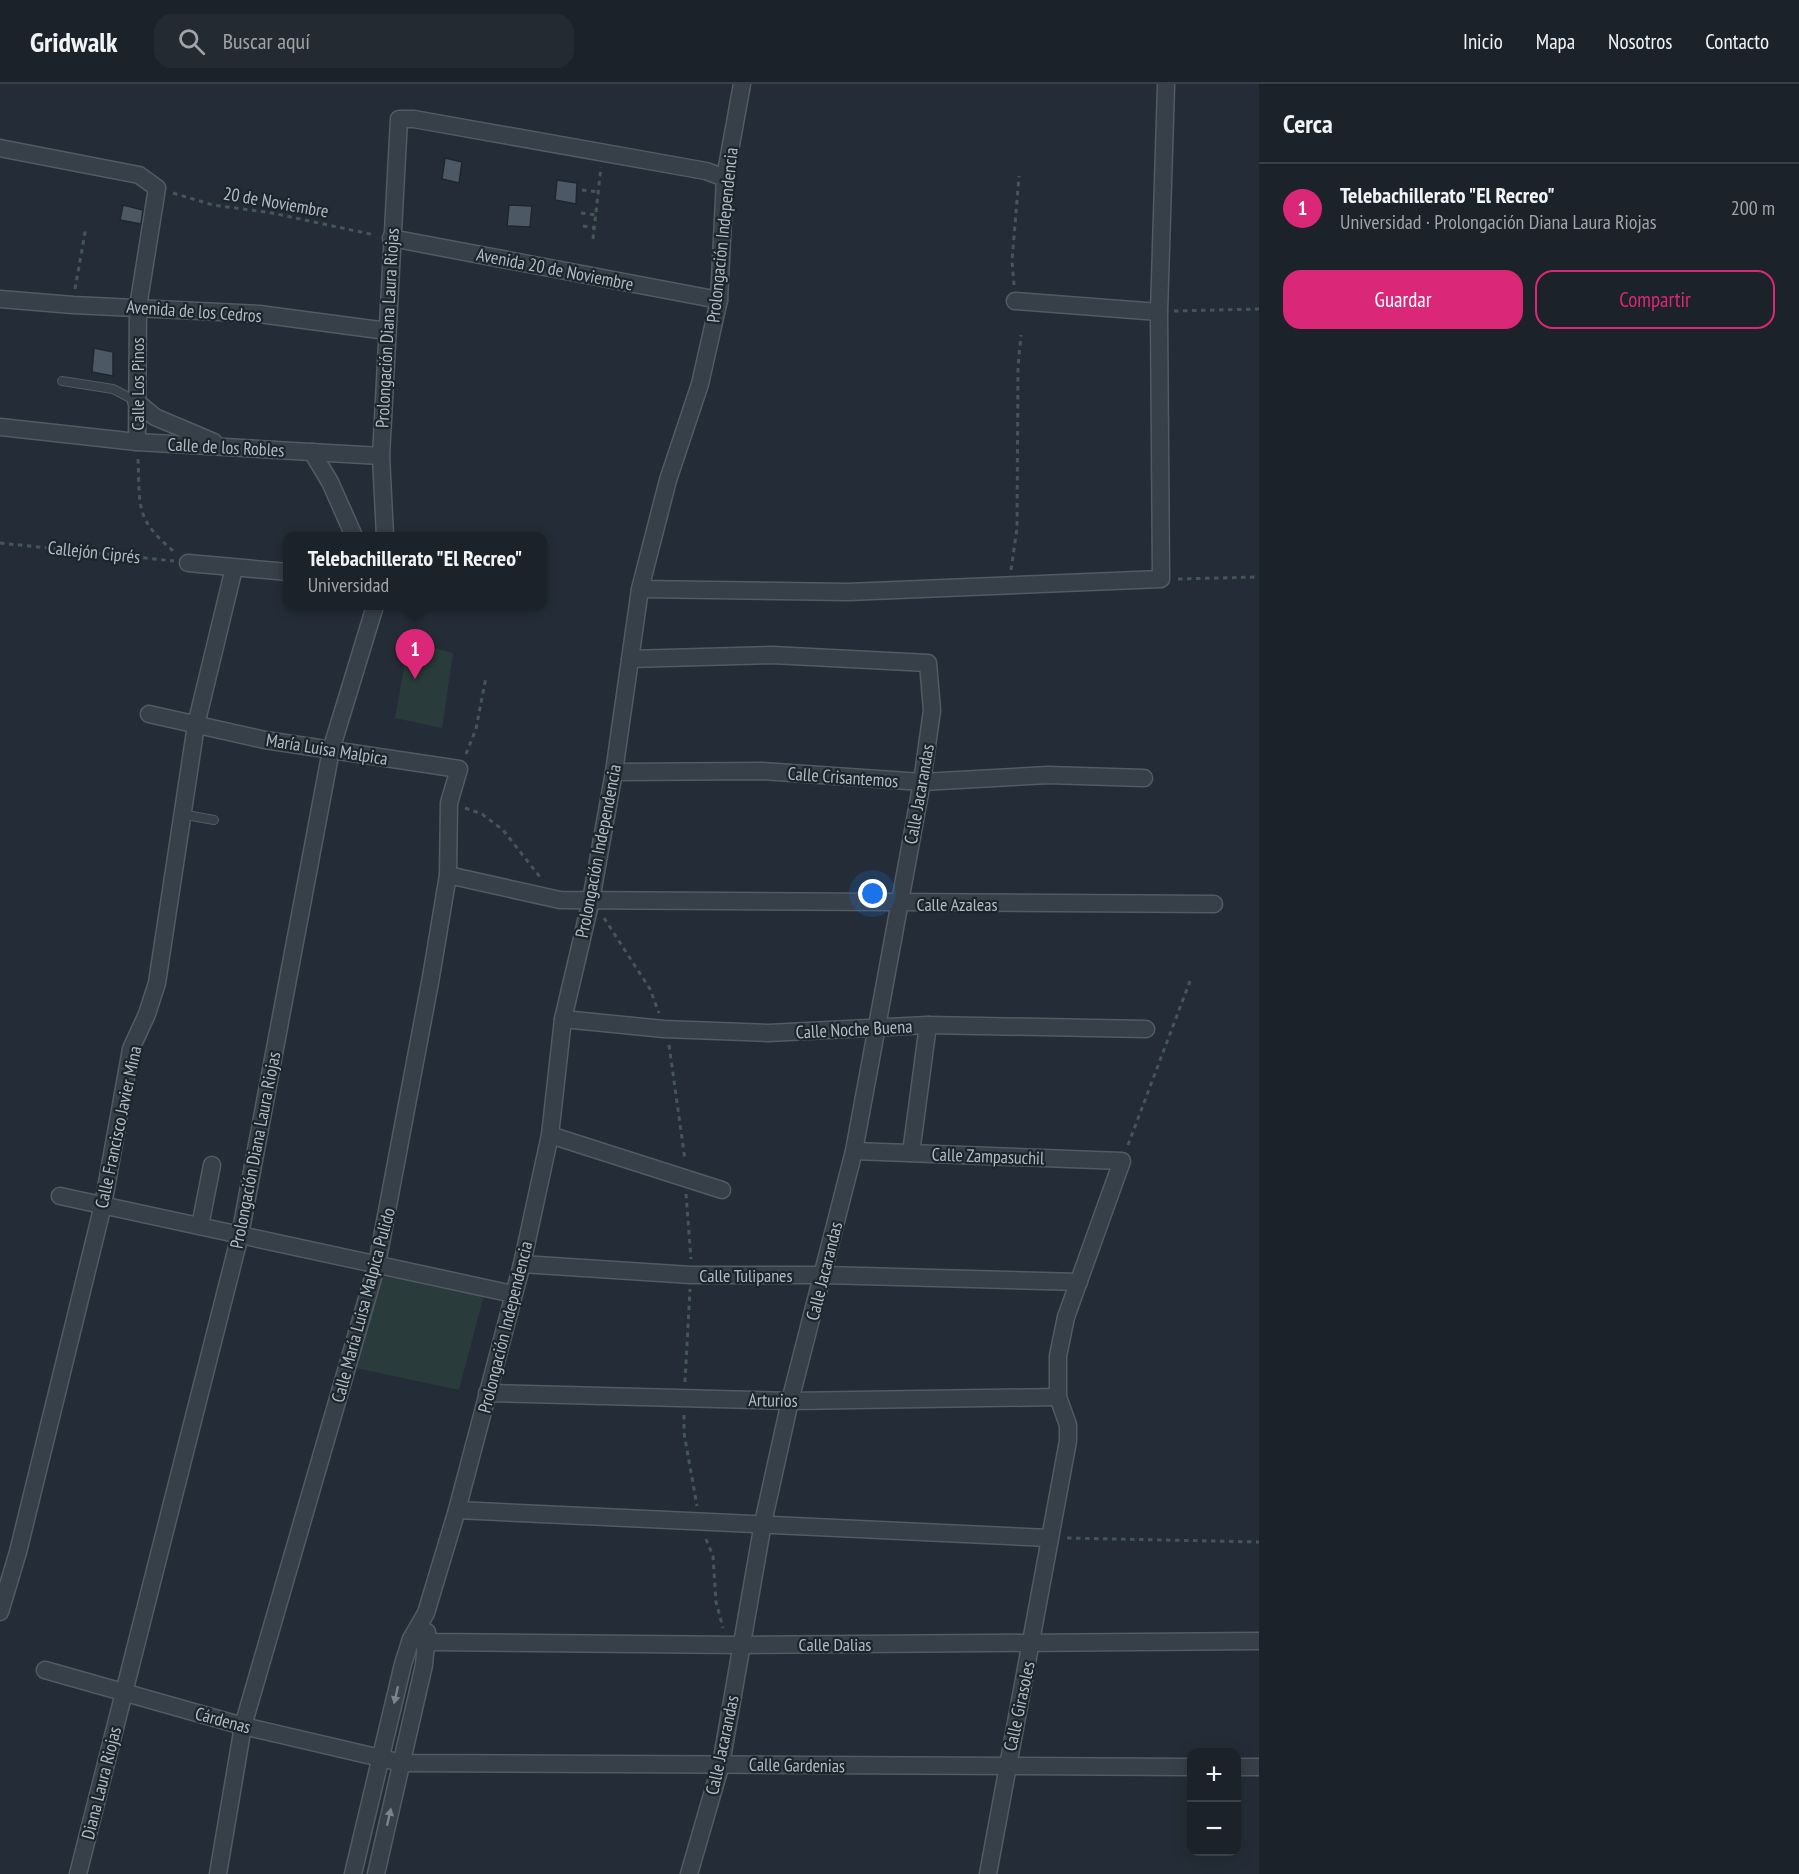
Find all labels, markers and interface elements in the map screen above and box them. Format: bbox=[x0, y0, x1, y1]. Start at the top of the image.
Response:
search box bbox=[154, 14, 574, 68]
text: Gridwalk bbox=[30, 23, 118, 60]
icon: search bbox=[175, 25, 208, 58]
text: Buscar aquí bbox=[223, 27, 310, 55]
text: Inicio bbox=[1463, 28, 1503, 55]
text: Mapa bbox=[1536, 28, 1575, 55]
text: Nosotros bbox=[1608, 28, 1672, 55]
text: Contacto bbox=[1705, 28, 1769, 55]
text: Cerca bbox=[1283, 107, 1333, 140]
street label: Prolongación Independencia bbox=[701, 146, 743, 324]
street label: 20 de Noviembre bbox=[222, 181, 330, 223]
text: Telebachillerato "El Recreo" bbox=[1340, 181, 1555, 209]
text: 1 bbox=[1298, 195, 1307, 221]
text: 200 m bbox=[1731, 195, 1775, 221]
text: Universidad · Prolongación Diana Laura Riojas bbox=[1340, 209, 1657, 235]
street label: Prolongación Diana Laura Riojas bbox=[370, 227, 404, 429]
street label: Avenida 20 de Noviembre bbox=[474, 242, 636, 296]
button: Guardar bbox=[1283, 270, 1523, 329]
button: Compartir bbox=[1535, 270, 1775, 329]
street label: Avenida de los Cedros bbox=[126, 295, 262, 327]
street label: Calle Los Pinos bbox=[126, 338, 149, 431]
street label: Calle de los Robles bbox=[167, 432, 285, 462]
popup bbox=[283, 532, 547, 610]
street label: Callejón Ciprés bbox=[47, 536, 141, 568]
text: Telebachillerato "El Recreo" bbox=[308, 544, 522, 572]
text: Universidad bbox=[308, 572, 389, 598]
pin: 1 bbox=[396, 630, 434, 679]
street label: María Luisa Malpica bbox=[265, 728, 389, 770]
street label: Calle Jacarandas bbox=[899, 742, 939, 846]
street label: Prolongación Independencia bbox=[570, 762, 626, 940]
street label: Calle Crisantemos bbox=[787, 762, 899, 792]
your location bbox=[858, 879, 887, 908]
street label: Calle Azaleas bbox=[916, 893, 998, 916]
street label: Calle Noche Buena bbox=[795, 1014, 913, 1044]
street label: Calle Francisco Javier Mina bbox=[90, 1044, 146, 1210]
street label: Prolongación Diana Laura Riojas bbox=[225, 1050, 285, 1250]
street label: Calle Zampasuchil bbox=[931, 1143, 1045, 1169]
street label: Calle María Luisa Malpica Pulido bbox=[326, 1205, 400, 1405]
street label: Calle Jacarandas bbox=[801, 1219, 847, 1323]
street label: Prolongación Independencia bbox=[473, 1239, 537, 1415]
street label: Calle Tulipanes bbox=[699, 1264, 793, 1287]
street label: Arturios bbox=[748, 1388, 798, 1412]
street label: Calle Dalias bbox=[799, 1633, 871, 1656]
street label: Calle Girasoles bbox=[998, 1659, 1040, 1753]
one-way arrow bbox=[390, 1686, 400, 1704]
street label: Calle Jacarandas bbox=[700, 1693, 744, 1797]
street label: Cárdenas bbox=[193, 1702, 253, 1738]
street label: Diana Laura Riojas bbox=[76, 1724, 126, 1842]
map controls bbox=[1187, 1748, 1241, 1856]
button: + bbox=[1187, 1748, 1241, 1802]
street label: Calle Gardenias bbox=[749, 1753, 845, 1777]
button: − bbox=[1187, 1802, 1241, 1856]
one-way arrow bbox=[385, 1808, 395, 1826]

